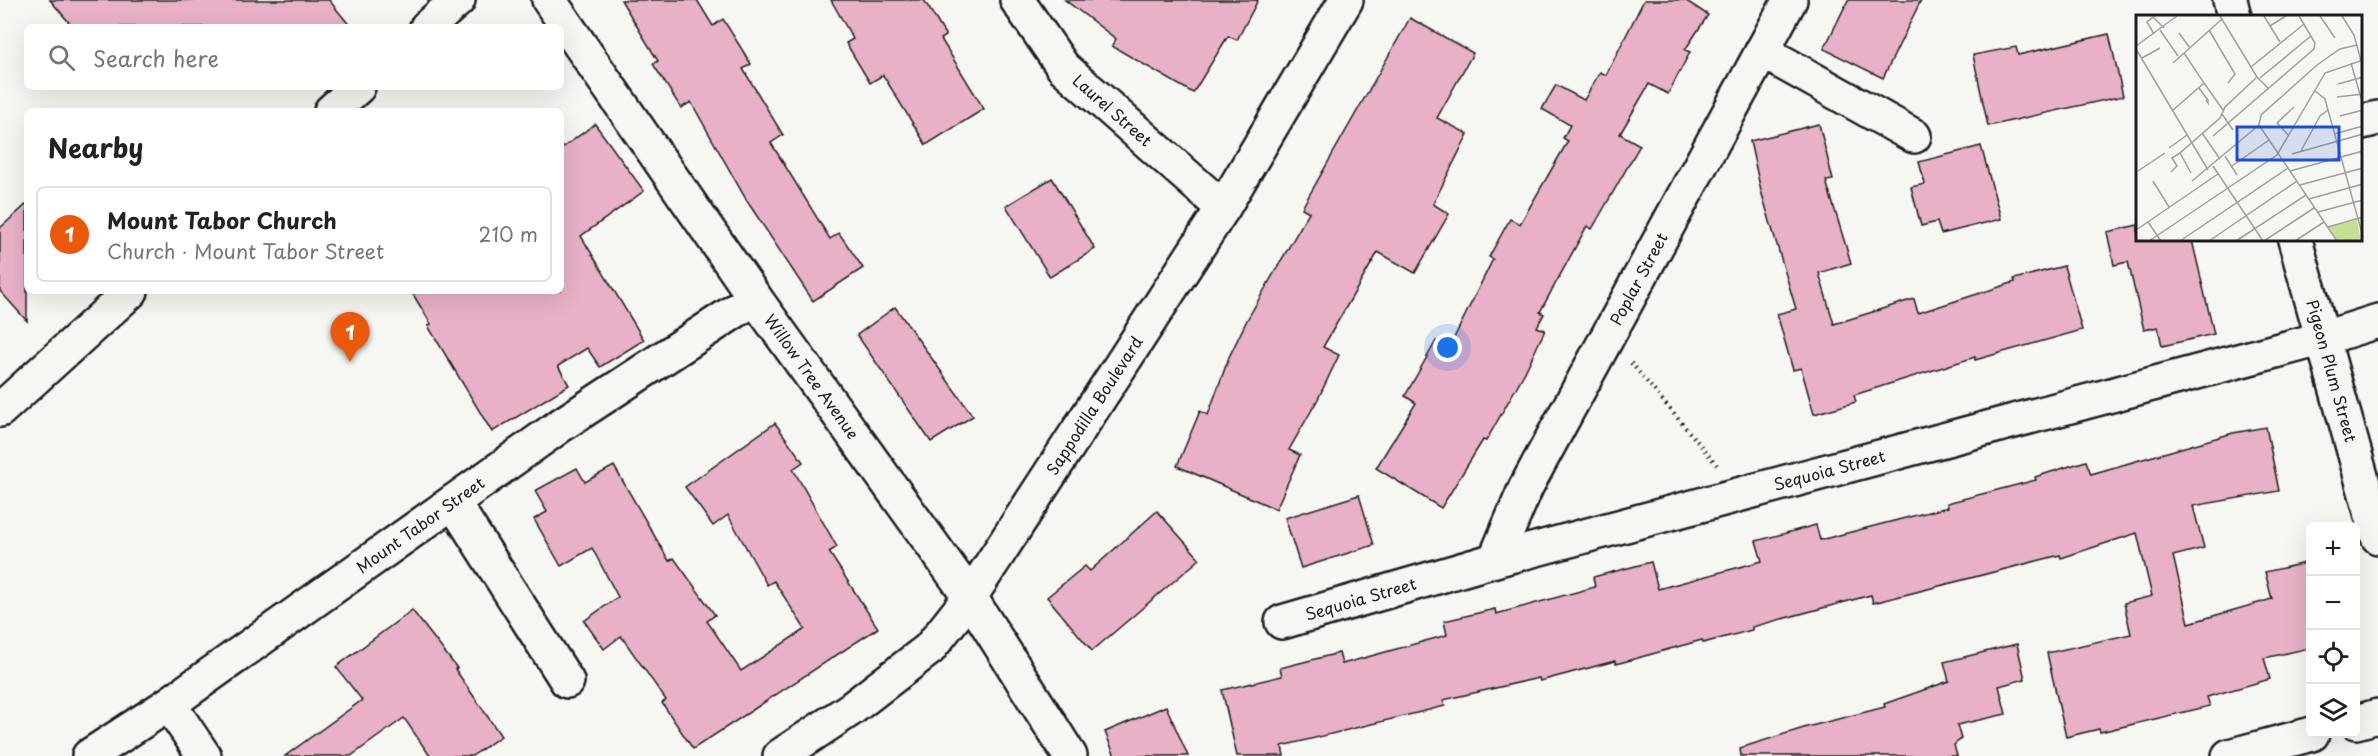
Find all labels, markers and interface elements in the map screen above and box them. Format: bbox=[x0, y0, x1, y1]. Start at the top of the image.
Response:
inset map bbox=[2136, 15, 2363, 242]
search box bbox=[24, 24, 564, 90]
icon: search bbox=[45, 41, 78, 74]
text: Search here bbox=[93, 41, 219, 74]
street label: Laurel Street bbox=[1068, 68, 1158, 152]
text: Nearby bbox=[48, 128, 143, 167]
text: Mount Tabor Church bbox=[107, 203, 337, 236]
text: 1 bbox=[65, 219, 74, 249]
text: 210 m bbox=[479, 219, 538, 249]
street label: Poplar Street bbox=[1603, 227, 1673, 329]
text: Church · Mount Tabor Street bbox=[107, 236, 384, 266]
street label: Pigeon Plum Street bbox=[2301, 297, 2364, 445]
street label: Willow Tree Avenue bbox=[759, 309, 865, 443]
pin: 1 bbox=[330, 312, 370, 362]
street label: Sappodilla Boulevard bbox=[1040, 331, 1148, 479]
your location bbox=[1433, 333, 1462, 362]
street label: Sequoia Street bbox=[1771, 443, 1888, 496]
street label: Mount Tabor Street bbox=[351, 470, 489, 578]
map controls bbox=[2306, 522, 2360, 738]
button: + bbox=[2306, 522, 2360, 576]
street label: Sequoia Street bbox=[1302, 570, 1419, 626]
button: − bbox=[2306, 576, 2360, 630]
button: locate bbox=[2306, 630, 2360, 684]
button: layers bbox=[2306, 684, 2360, 738]

